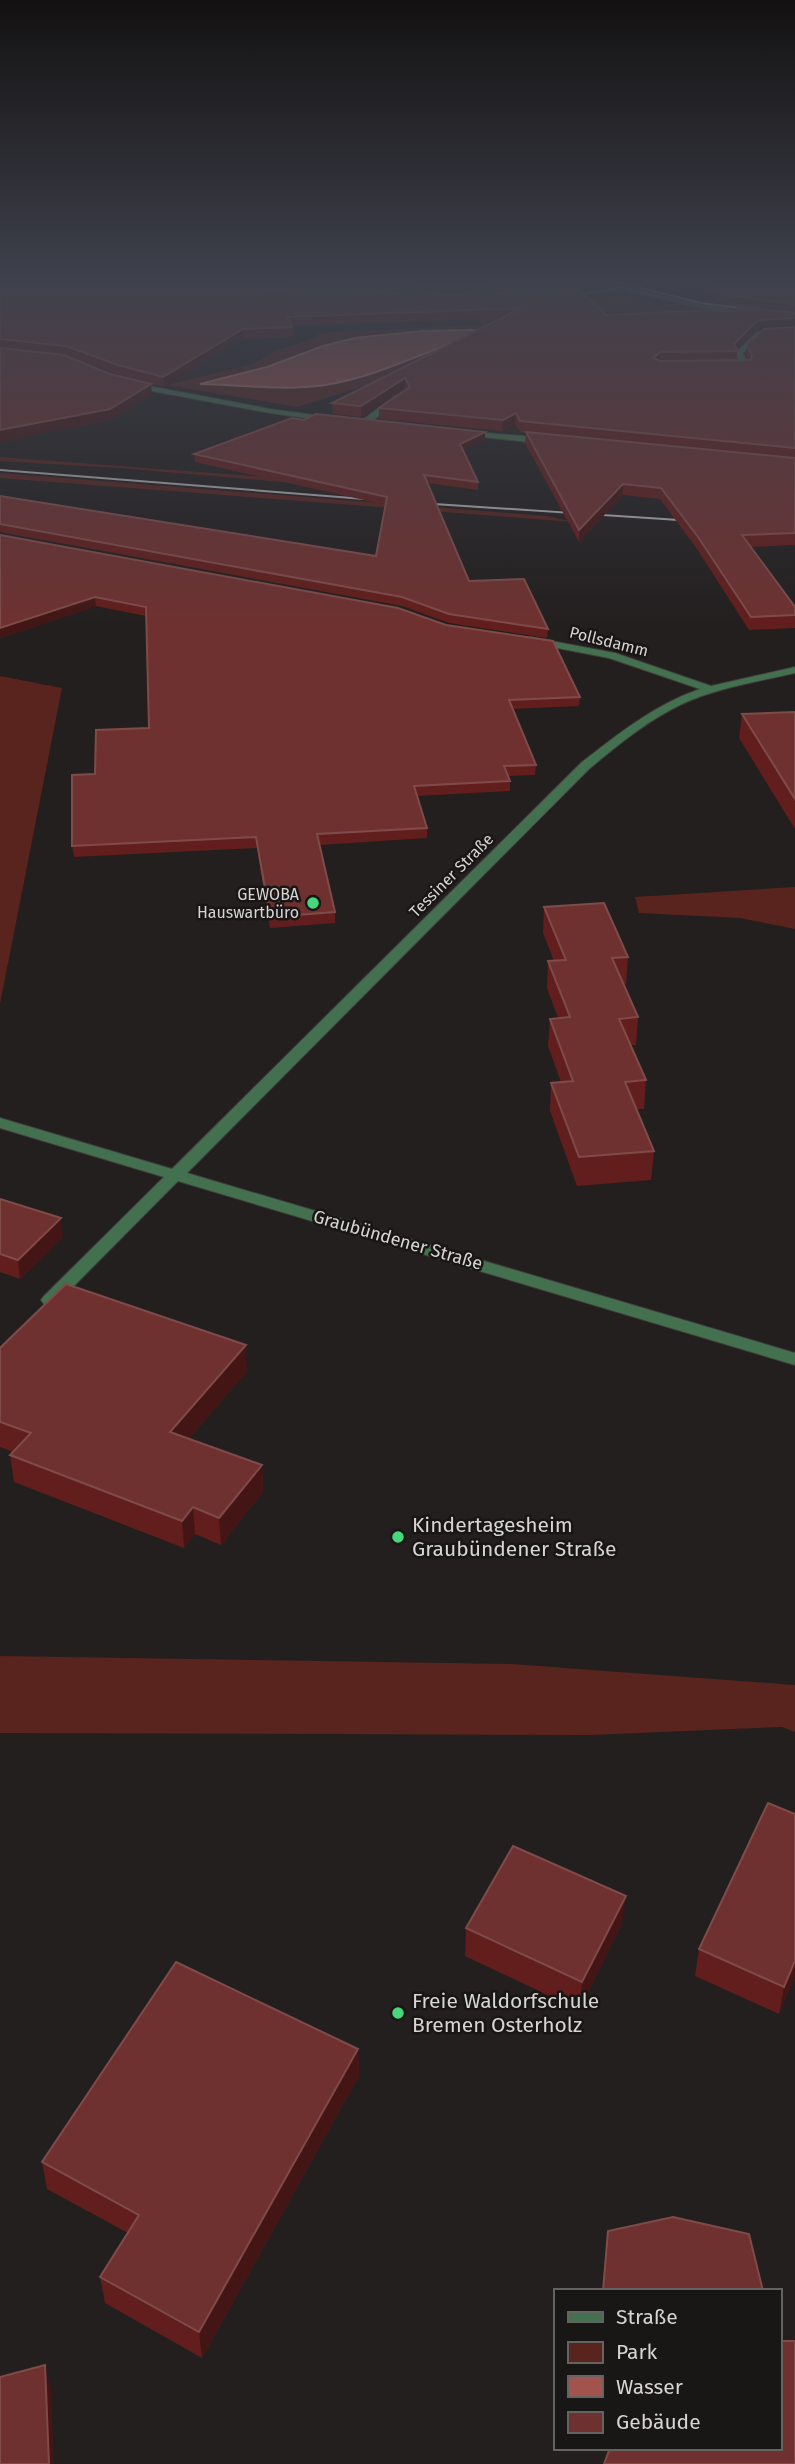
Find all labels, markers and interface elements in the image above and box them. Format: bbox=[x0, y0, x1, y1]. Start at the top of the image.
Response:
street label: Pollsdamm bbox=[567, 623, 650, 660]
street label: Tessiner Straße bbox=[405, 829, 497, 921]
place label: GEWOBA Hauswartbüro bbox=[197, 885, 300, 922]
marker: GEWOBA Hauswartbüro bbox=[305, 895, 321, 911]
street label: Graubündener Straße bbox=[311, 1205, 485, 1275]
place label: Kindertagesheim Graubündener Straße bbox=[412, 1512, 616, 1562]
marker: Kindertagesheim Graubündener Straße bbox=[390, 1529, 406, 1545]
place label: Freie Waldorfschule Bremen Osterholz bbox=[412, 1988, 599, 2038]
marker: Freie Waldorfschule Bremen Osterholz bbox=[390, 2005, 406, 2021]
legend bbox=[554, 2289, 781, 2450]
text: Straße bbox=[616, 2304, 678, 2330]
text: Park bbox=[616, 2339, 658, 2365]
text: Wasser bbox=[616, 2374, 683, 2400]
text: Gebäude bbox=[616, 2409, 701, 2435]

